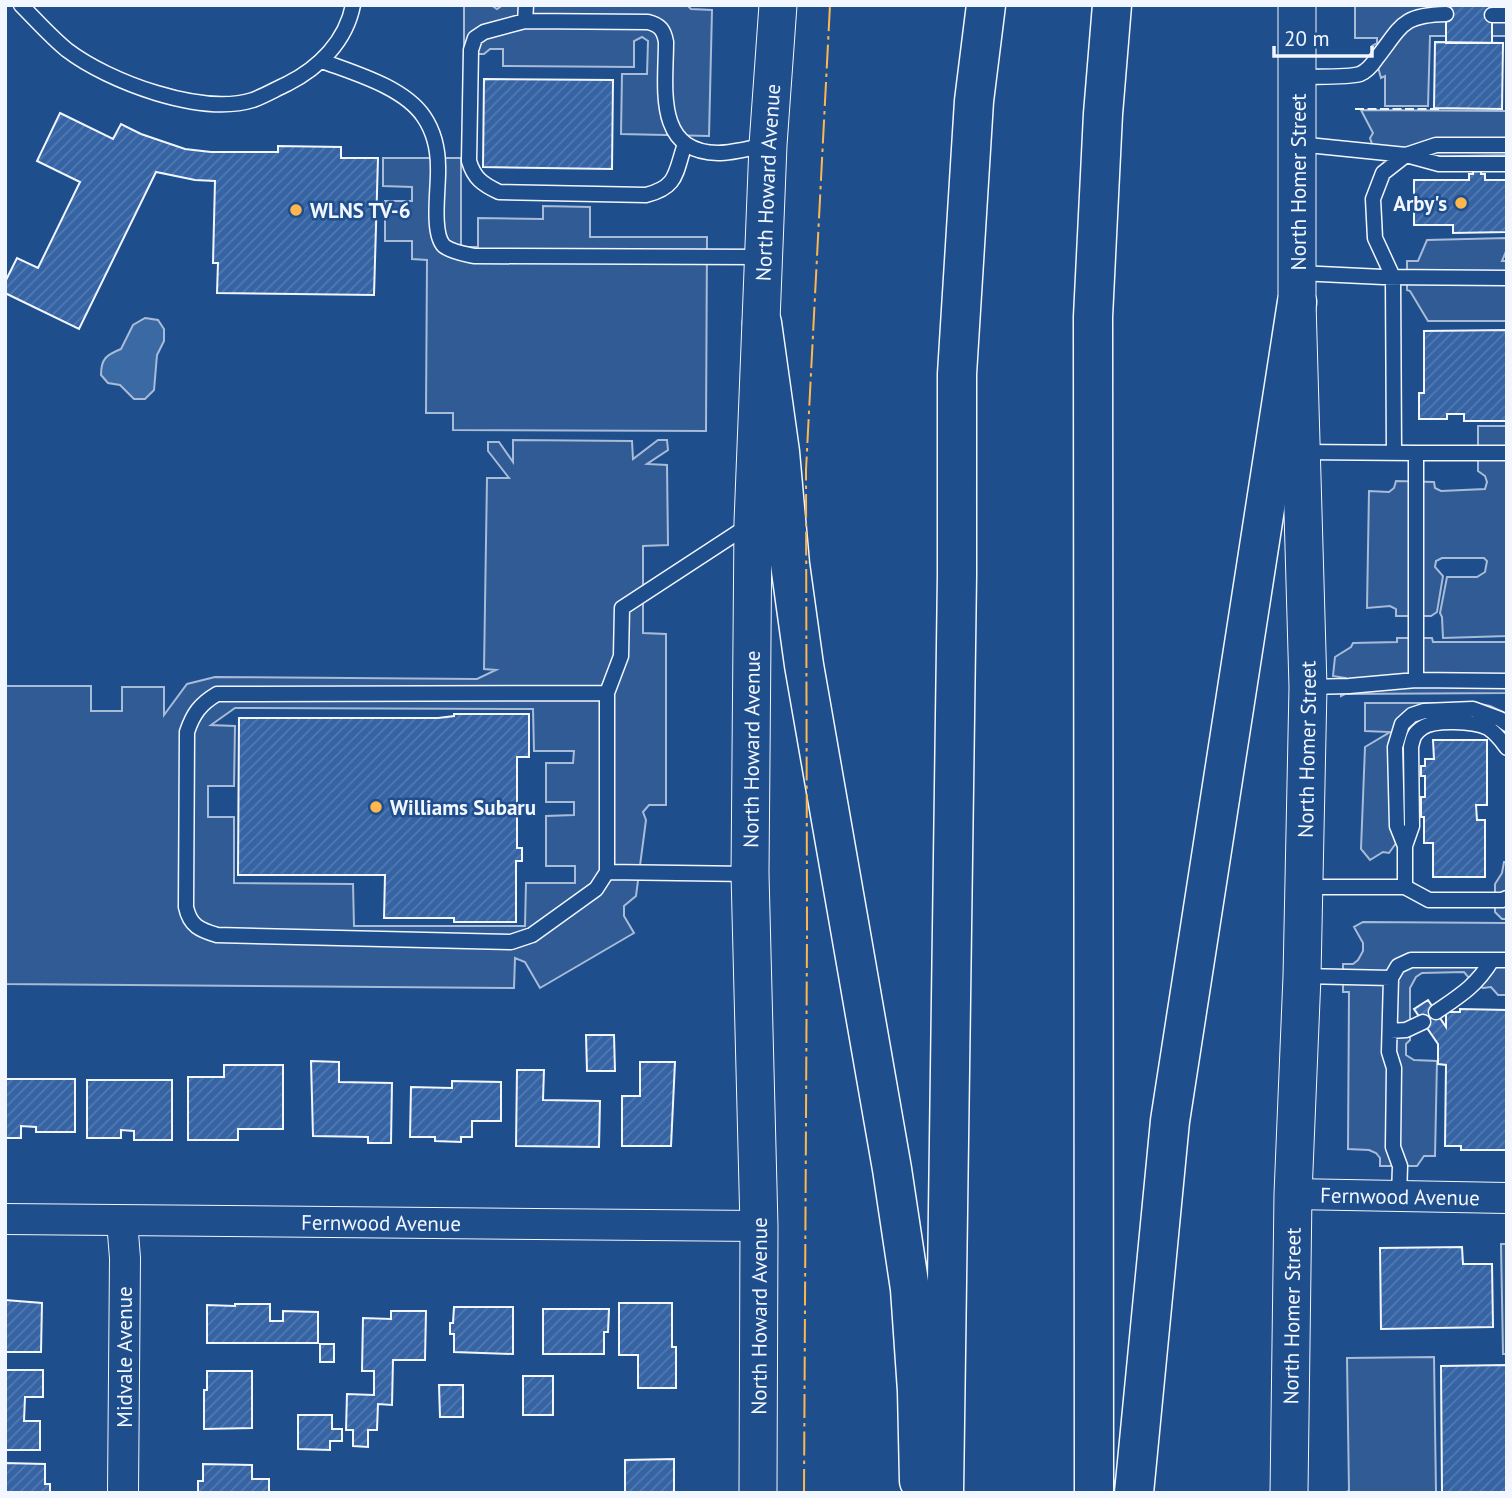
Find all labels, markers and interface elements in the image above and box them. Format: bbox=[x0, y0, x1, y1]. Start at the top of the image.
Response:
scale bar bbox=[1274, 14, 1372, 58]
text: 20 m bbox=[1284, 25, 1330, 52]
street label: North Howard Avenue bbox=[749, 83, 786, 282]
street label: North Homer Street bbox=[1285, 94, 1312, 270]
place label: Arby's bbox=[1393, 190, 1447, 217]
marker: Arby's bbox=[1453, 195, 1469, 211]
place label: WLNS TV-6 bbox=[310, 197, 411, 224]
marker: WLNS TV-6 bbox=[288, 202, 304, 218]
street label: North Howard Avenue bbox=[737, 650, 765, 848]
street label: North Homer Street bbox=[1291, 660, 1322, 838]
place label: Williams Subaru bbox=[390, 794, 536, 821]
marker: Williams Subaru bbox=[368, 799, 384, 815]
street label: Fernwood Avenue bbox=[1320, 1181, 1480, 1211]
street label: Fernwood Avenue bbox=[301, 1208, 461, 1237]
street label: North Howard Avenue bbox=[745, 1217, 773, 1415]
street label: North Homer Street bbox=[1277, 1227, 1306, 1405]
street label: Midvale Avenue bbox=[111, 1286, 138, 1428]

